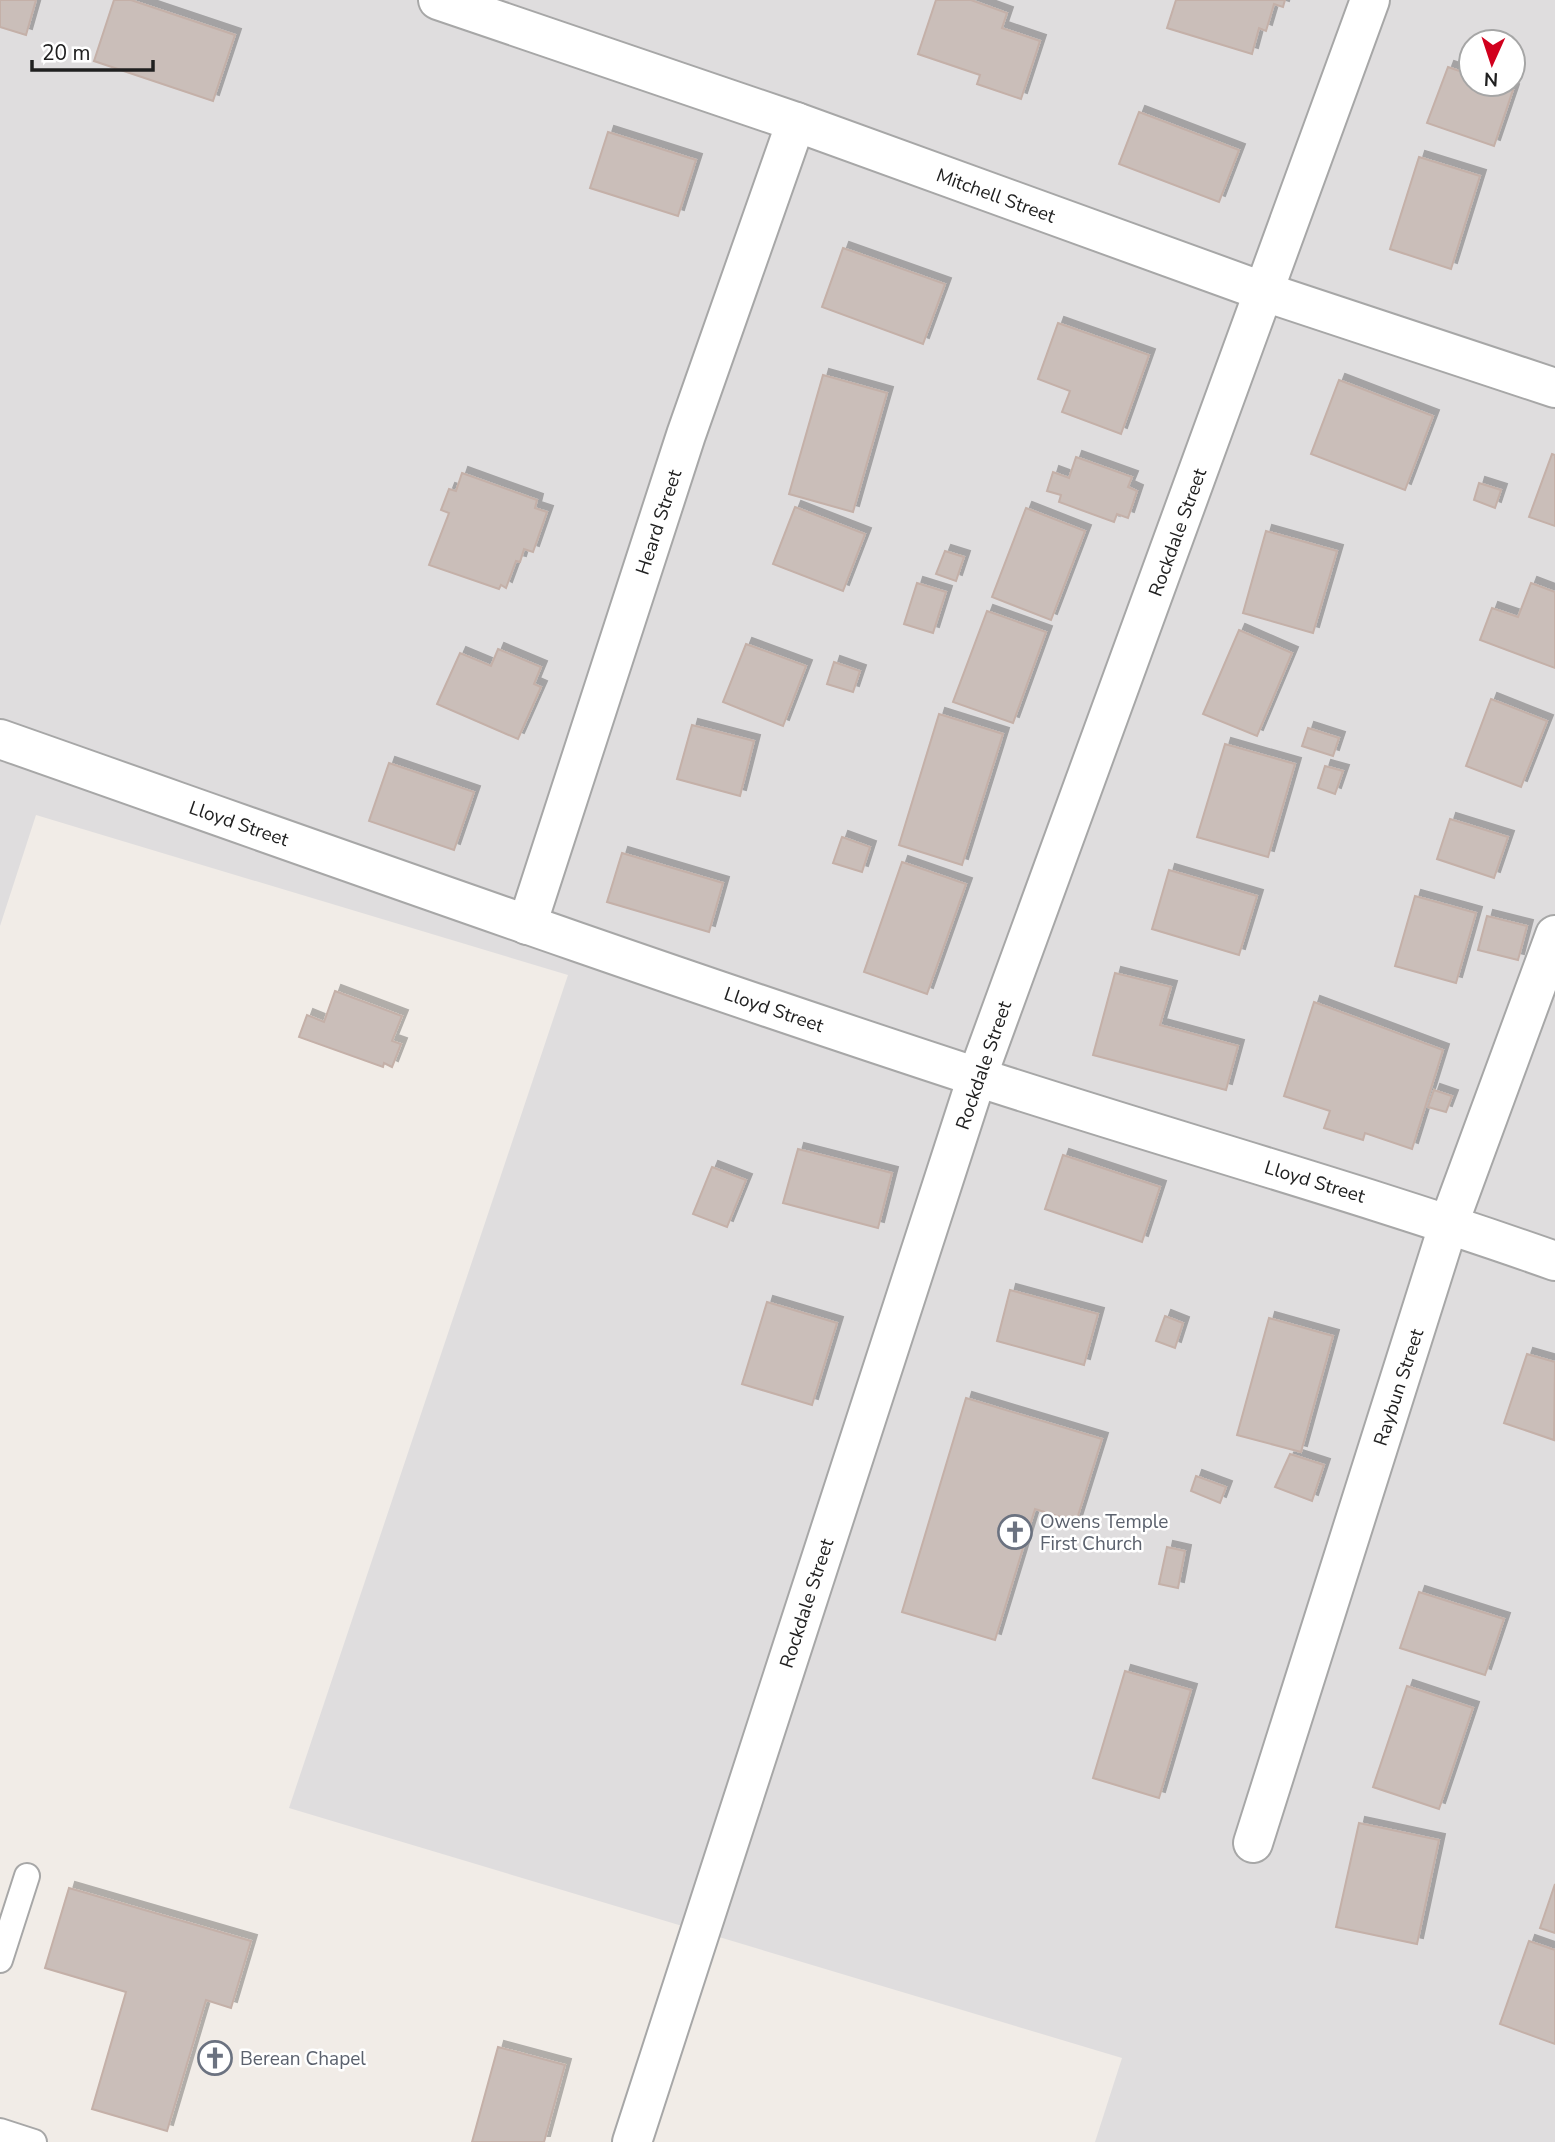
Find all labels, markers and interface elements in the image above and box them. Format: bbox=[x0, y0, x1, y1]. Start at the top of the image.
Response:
scale bar bbox=[32, 28, 152, 72]
north arrow bbox=[1457, 28, 1527, 98]
text: 20 m bbox=[42, 39, 91, 67]
text: N bbox=[1483, 66, 1499, 92]
street label: Mitchell Street bbox=[933, 162, 1059, 230]
street label: Rockdale Street bbox=[1143, 464, 1213, 600]
street label: Heard Street bbox=[630, 466, 688, 578]
street label: Lloyd Street bbox=[185, 795, 292, 853]
street label: Lloyd Street bbox=[720, 981, 827, 1039]
street label: Rockdale Street bbox=[950, 997, 1018, 1133]
street label: Lloyd Street bbox=[1261, 1154, 1368, 1210]
street label: Raybun Street bbox=[1368, 1325, 1430, 1449]
place label: Owens Temple First Church bbox=[1040, 1509, 1168, 1557]
church icon: Owens Temple First Church bbox=[996, 1513, 1034, 1551]
street label: Rockdale Street bbox=[774, 1535, 840, 1671]
church icon: Berean Chapel bbox=[196, 2039, 234, 2077]
place label: Berean Chapel bbox=[240, 2046, 366, 2072]

